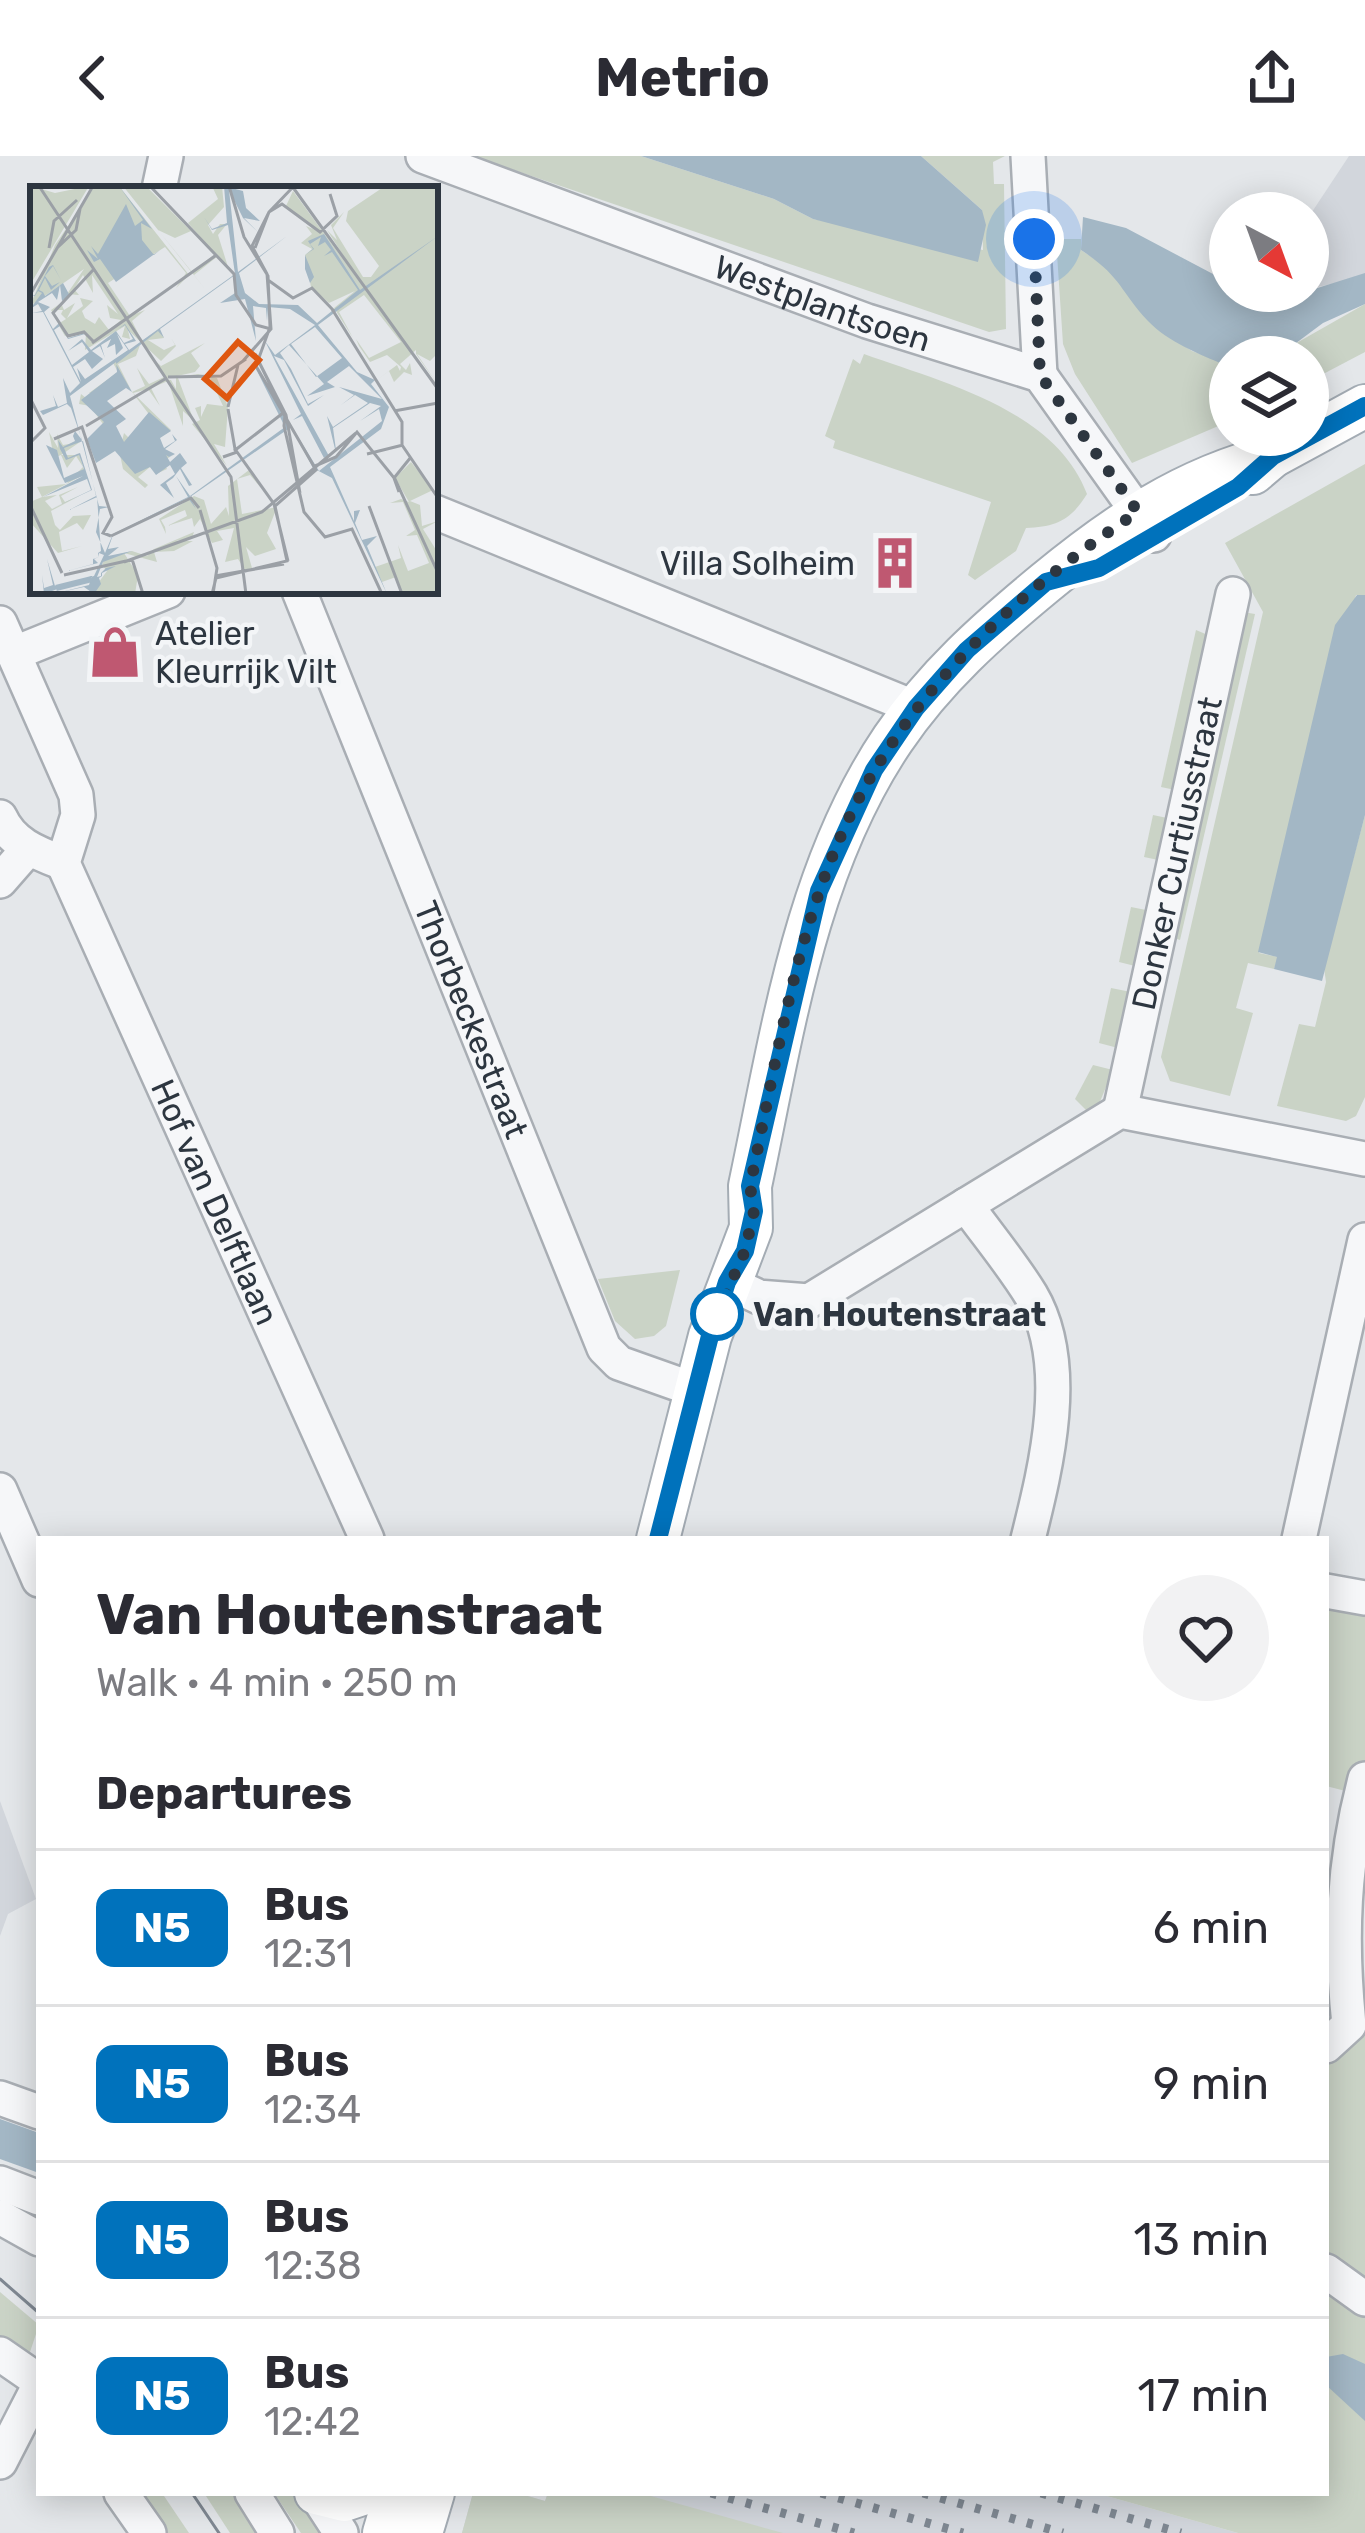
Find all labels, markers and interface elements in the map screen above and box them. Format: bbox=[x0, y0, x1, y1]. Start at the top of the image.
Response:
icon: back bbox=[60, 45, 126, 111]
icon: share bbox=[1239, 45, 1305, 111]
text: Metrio bbox=[595, 46, 770, 110]
inset map bbox=[30, 186, 438, 594]
north arrow bbox=[1209, 192, 1329, 312]
map controls bbox=[1209, 192, 1329, 456]
your location bbox=[1004, 209, 1064, 269]
street label: Westplantsoen bbox=[709, 247, 936, 359]
button: layers bbox=[1209, 336, 1329, 456]
building icon: Villa Solheim bbox=[866, 534, 924, 592]
place label: Villa Solheim bbox=[660, 544, 855, 583]
place label: Atelier Kleurrijk Vilt bbox=[155, 614, 337, 691]
shop icon: Atelier Kleurrijk Vilt bbox=[86, 623, 144, 681]
street label: Donker Curtiusstraat bbox=[1123, 693, 1230, 1013]
street label: Thorbeckestraat bbox=[406, 895, 537, 1144]
street label: Hof van Delftlaan bbox=[143, 1073, 287, 1331]
marker: Van Houtenstraat bbox=[692, 1289, 742, 1339]
place label: Van Houtenstraat bbox=[753, 1295, 1046, 1334]
button: heart bbox=[1143, 1575, 1269, 1701]
text: Van Houtenstraat bbox=[96, 1581, 603, 1648]
text: Walk · 4 min · 250 m bbox=[96, 1660, 458, 1706]
text: Departures bbox=[96, 1767, 352, 1820]
text: Bus bbox=[264, 1878, 349, 1931]
text: 6 min bbox=[1153, 1901, 1269, 1954]
text: N5 bbox=[133, 1903, 191, 1953]
text: 12:31 bbox=[264, 1931, 353, 1977]
text: Bus bbox=[264, 2034, 349, 2087]
text: 9 min bbox=[1153, 2057, 1269, 2110]
text: N5 bbox=[133, 2059, 191, 2109]
text: 12:34 bbox=[264, 2087, 361, 2133]
text: Bus bbox=[264, 2190, 349, 2243]
text: 13 min bbox=[1134, 2213, 1269, 2266]
text: N5 bbox=[133, 2215, 191, 2265]
text: 12:38 bbox=[264, 2243, 362, 2289]
text: Bus bbox=[264, 2346, 349, 2399]
text: 17 min bbox=[1137, 2369, 1269, 2422]
text: N5 bbox=[133, 2371, 191, 2421]
text: 12:42 bbox=[264, 2399, 361, 2445]

